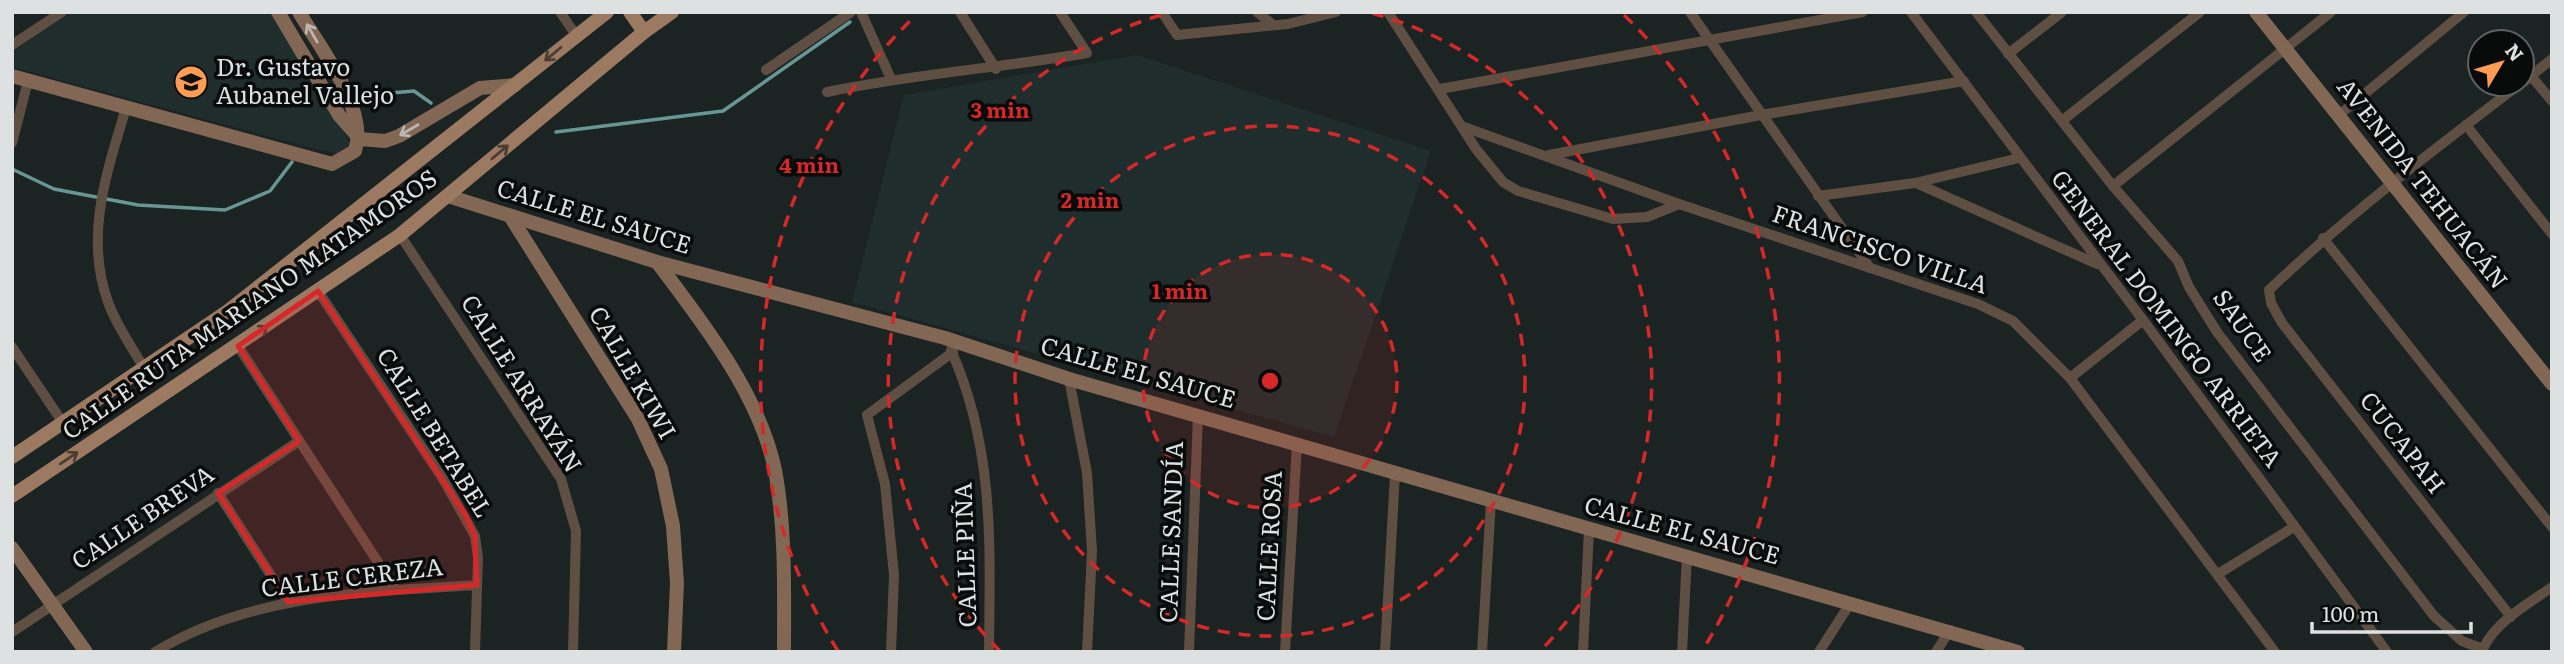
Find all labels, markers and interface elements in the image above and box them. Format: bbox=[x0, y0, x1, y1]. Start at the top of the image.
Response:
one-way arrow bbox=[304, 24, 318, 44]
north arrow bbox=[2466, 28, 2536, 98]
text: N bbox=[2499, 37, 2531, 67]
one-way arrow bbox=[544, 46, 562, 62]
place label: Dr. Gustavo Aubanel Vallejo bbox=[216, 48, 394, 111]
school or university icon: Dr. Gustavo Aubanel Vallejo bbox=[172, 63, 210, 101]
street label: AVENIDA TEHUACÁN bbox=[2330, 69, 2518, 295]
text: 3 min bbox=[970, 93, 1030, 124]
one-way arrow bbox=[399, 124, 420, 137]
one-way arrow bbox=[491, 145, 509, 160]
text: 4 min bbox=[779, 148, 839, 179]
street label: CALLE RUTA MARIANO MATAMOROS bbox=[54, 159, 443, 446]
street label: GENERAL DOMINGO ARRIETA bbox=[2044, 161, 2292, 474]
street label: CALLE EL SAUCE bbox=[493, 168, 696, 261]
text: 2 min bbox=[1061, 183, 1120, 214]
street label: FRANCISCO VILLA bbox=[1768, 194, 1994, 301]
text: 1 min bbox=[1152, 274, 1208, 305]
street label: SAUCE bbox=[2206, 281, 2282, 368]
street label: CALLE ARRAYÁN bbox=[454, 287, 592, 479]
street label: CALLE KIWI bbox=[582, 299, 686, 445]
one-way arrow bbox=[249, 325, 268, 339]
street label: CALLE EL SAUCE bbox=[1037, 326, 1240, 415]
street label: CALLE BETABEL bbox=[370, 340, 502, 523]
centre of rings bbox=[1258, 369, 1282, 393]
street label: CUCAPAH bbox=[2353, 383, 2455, 500]
street label: CALLE SANDÍA bbox=[1149, 440, 1190, 623]
one-way arrow bbox=[59, 451, 78, 465]
street label: CALLE BREVA bbox=[63, 455, 220, 577]
street label: CALLE ROSA bbox=[1246, 469, 1289, 622]
street label: CALLE PIÑA bbox=[943, 481, 984, 628]
street label: CALLE EL SAUCE bbox=[1581, 486, 1784, 572]
street label: CALLE CEREZA bbox=[259, 547, 445, 604]
scale bar bbox=[2312, 590, 2471, 634]
text: 100 m bbox=[2322, 597, 2379, 628]

